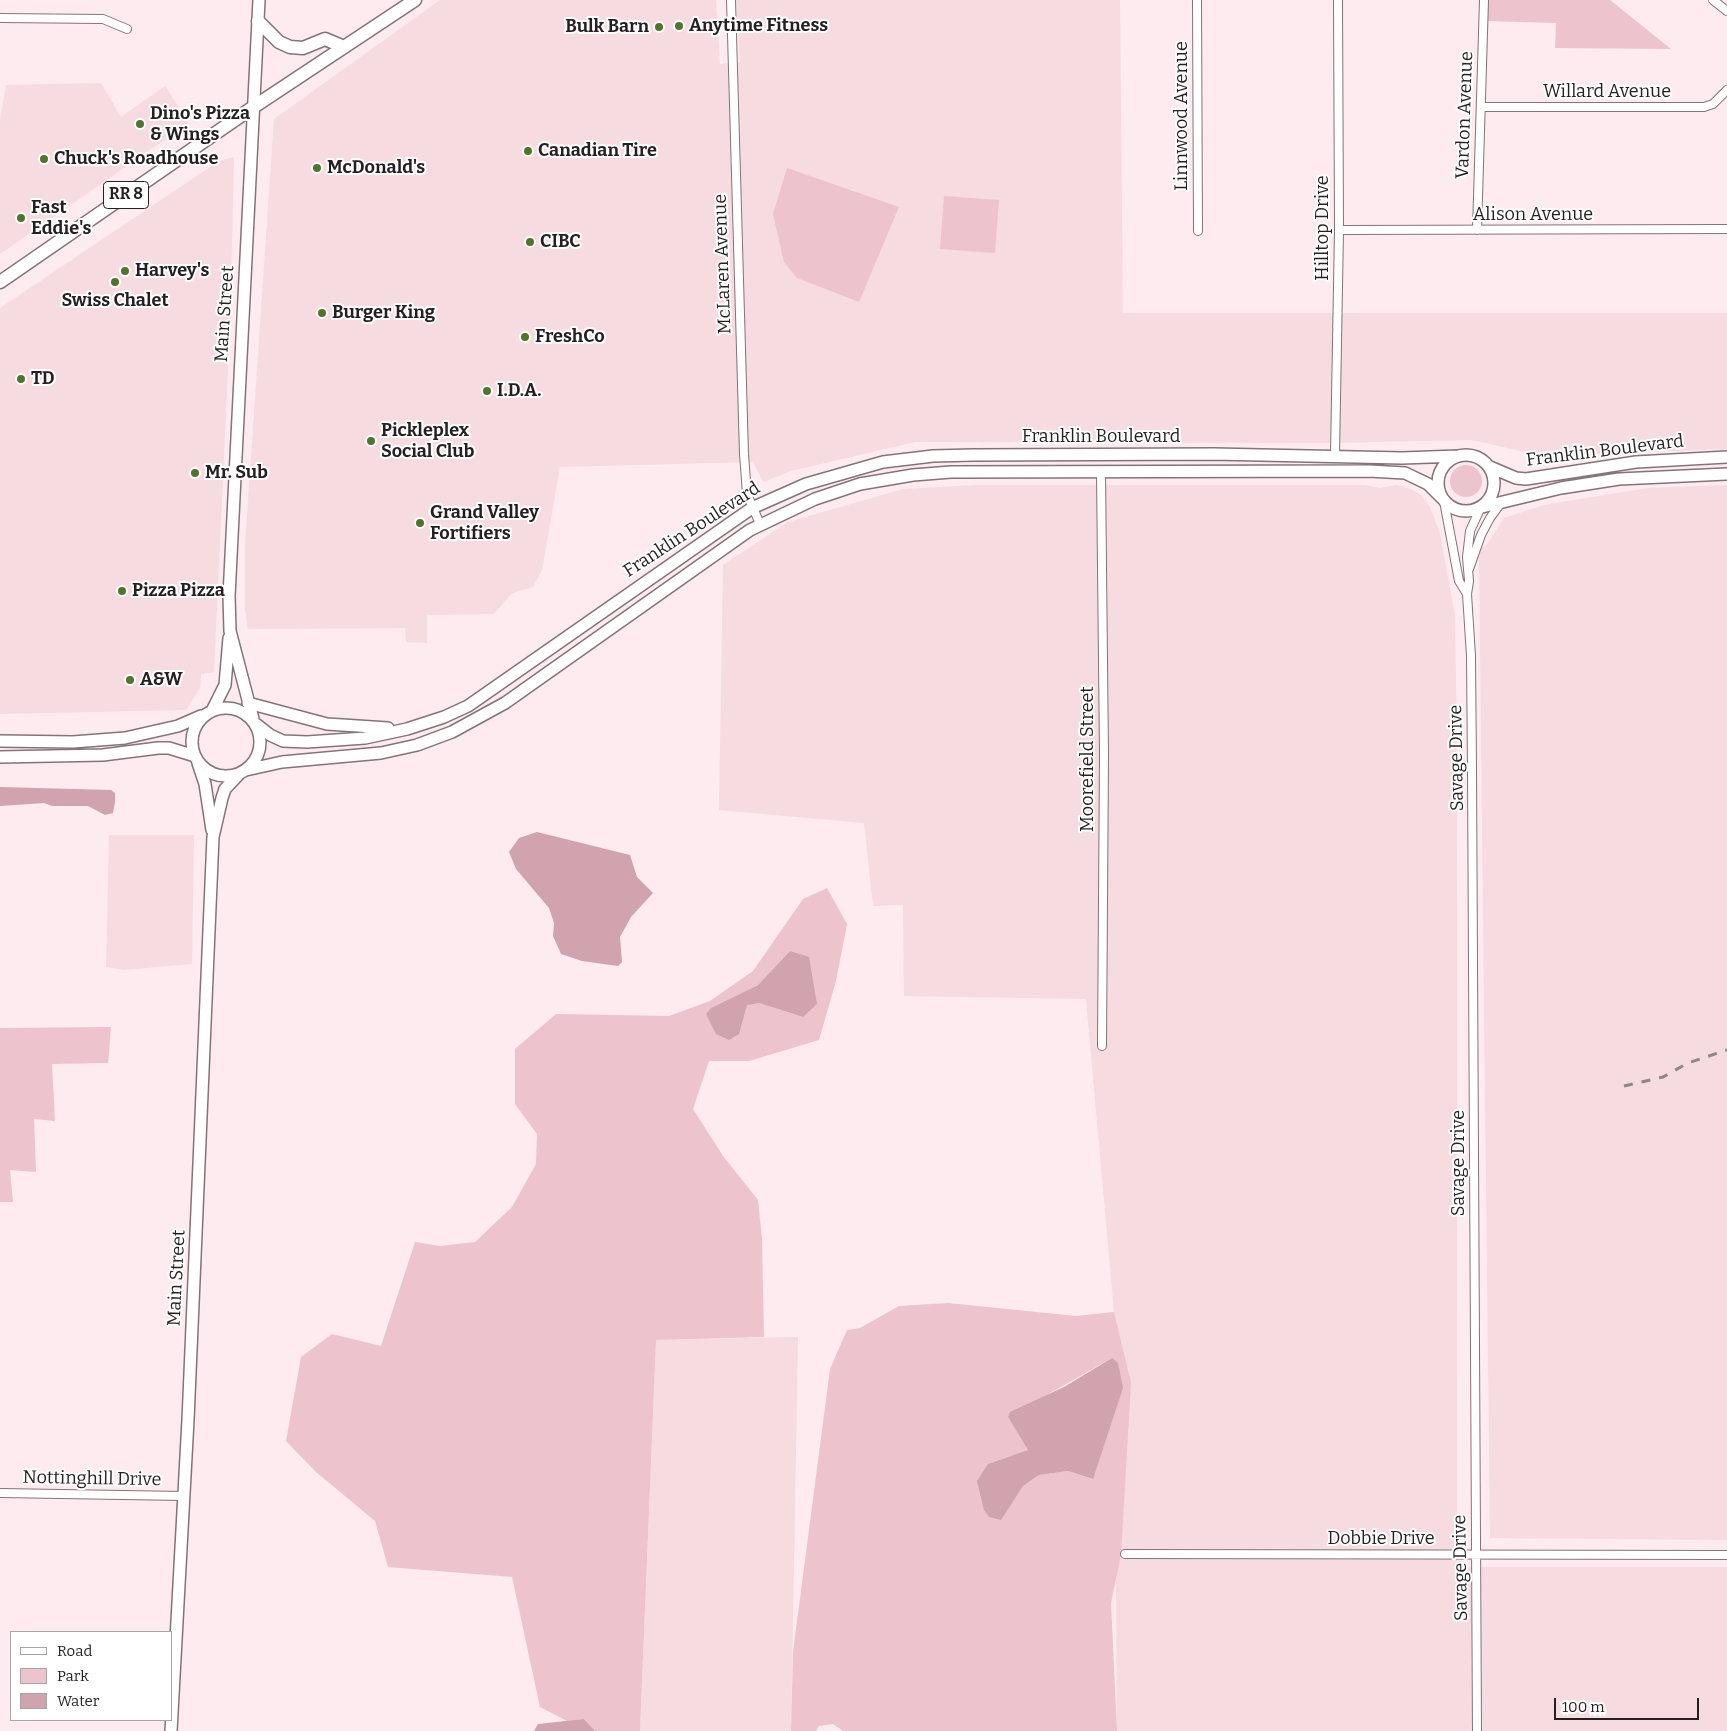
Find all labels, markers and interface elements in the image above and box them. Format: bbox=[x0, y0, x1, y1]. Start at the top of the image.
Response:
place label: Anytime Fitness bbox=[689, 15, 828, 37]
place label: Bulk Barn bbox=[565, 16, 649, 38]
marker: Anytime Fitness bbox=[673, 20, 685, 32]
marker: Bulk Barn bbox=[653, 21, 665, 33]
street label: Linnwood Avenue bbox=[1171, 41, 1193, 191]
street label: Vardon Avenue bbox=[1452, 51, 1478, 179]
street label: Willard Avenue bbox=[1543, 81, 1671, 103]
place label: Dino's Pizza & Wings bbox=[150, 103, 250, 146]
marker: Dino's Pizza & Wings bbox=[134, 118, 146, 130]
place label: Canadian Tire bbox=[538, 140, 657, 162]
marker: Canadian Tire bbox=[522, 145, 534, 157]
place label: Chuck's Roadhouse bbox=[54, 148, 218, 170]
marker: Chuck's Roadhouse bbox=[38, 153, 50, 165]
place label: McDonald's bbox=[327, 157, 425, 179]
marker: McDonald's bbox=[311, 162, 323, 174]
street label: Hilltop Drive bbox=[1312, 175, 1334, 281]
road number: RR 8 bbox=[104, 182, 148, 208]
street label: McLaren Avenue bbox=[710, 194, 736, 334]
place label: Fast Eddie's bbox=[31, 197, 91, 240]
street label: Alison Avenue bbox=[1473, 204, 1593, 226]
marker: Fast Eddie's bbox=[15, 212, 27, 224]
place label: CIBC bbox=[540, 231, 581, 253]
marker: CIBC bbox=[524, 236, 536, 248]
place label: Harvey's bbox=[135, 260, 209, 282]
marker: Harvey's bbox=[119, 265, 131, 277]
street label: Main Street bbox=[211, 265, 239, 363]
marker: Swiss Chalet bbox=[109, 276, 121, 288]
place label: Swiss Chalet bbox=[61, 290, 169, 312]
place label: Burger King bbox=[332, 302, 435, 324]
marker: Burger King bbox=[316, 307, 328, 319]
place label: FreshCo bbox=[535, 326, 605, 348]
marker: FreshCo bbox=[519, 331, 531, 343]
place label: TD bbox=[31, 368, 55, 390]
marker: TD bbox=[15, 373, 27, 385]
place label: I.D.A. bbox=[497, 380, 541, 402]
marker: I.D.A. bbox=[481, 385, 493, 397]
place label: Pickleplex Social Club bbox=[381, 420, 474, 462]
street label: Franklin Boulevard bbox=[1022, 426, 1180, 448]
street label: Franklin Boulevard bbox=[1525, 431, 1685, 471]
marker: Pickleplex Social Club bbox=[365, 435, 377, 447]
place label: Mr. Sub bbox=[205, 462, 268, 484]
marker: Mr. Sub bbox=[189, 467, 201, 479]
street label: Franklin Boulevard bbox=[620, 478, 764, 582]
place label: Grand Valley Fortifiers bbox=[430, 502, 539, 544]
marker: Grand Valley Fortifiers bbox=[414, 517, 426, 529]
place label: Pizza Pizza bbox=[132, 580, 225, 602]
marker: Pizza Pizza bbox=[116, 585, 128, 597]
place label: A&W bbox=[140, 669, 183, 691]
marker: A&W bbox=[124, 674, 136, 686]
street label: Moorefield Street bbox=[1077, 686, 1099, 832]
street label: Savage Drive bbox=[1445, 705, 1469, 811]
street label: Savage Drive bbox=[1448, 1110, 1470, 1216]
street label: Main Street bbox=[164, 1229, 190, 1327]
street label: Nottinghill Drive bbox=[22, 1467, 162, 1491]
street label: Savage Drive bbox=[1449, 1515, 1473, 1621]
street label: Dobbie Drive bbox=[1327, 1528, 1435, 1550]
legend bbox=[10, 1631, 172, 1721]
text: Road bbox=[57, 1642, 92, 1660]
text: Park bbox=[57, 1667, 89, 1685]
scale bar bbox=[1557, 1688, 1702, 1720]
text: Water bbox=[57, 1692, 99, 1710]
text: 100 m bbox=[1562, 1698, 1605, 1716]

